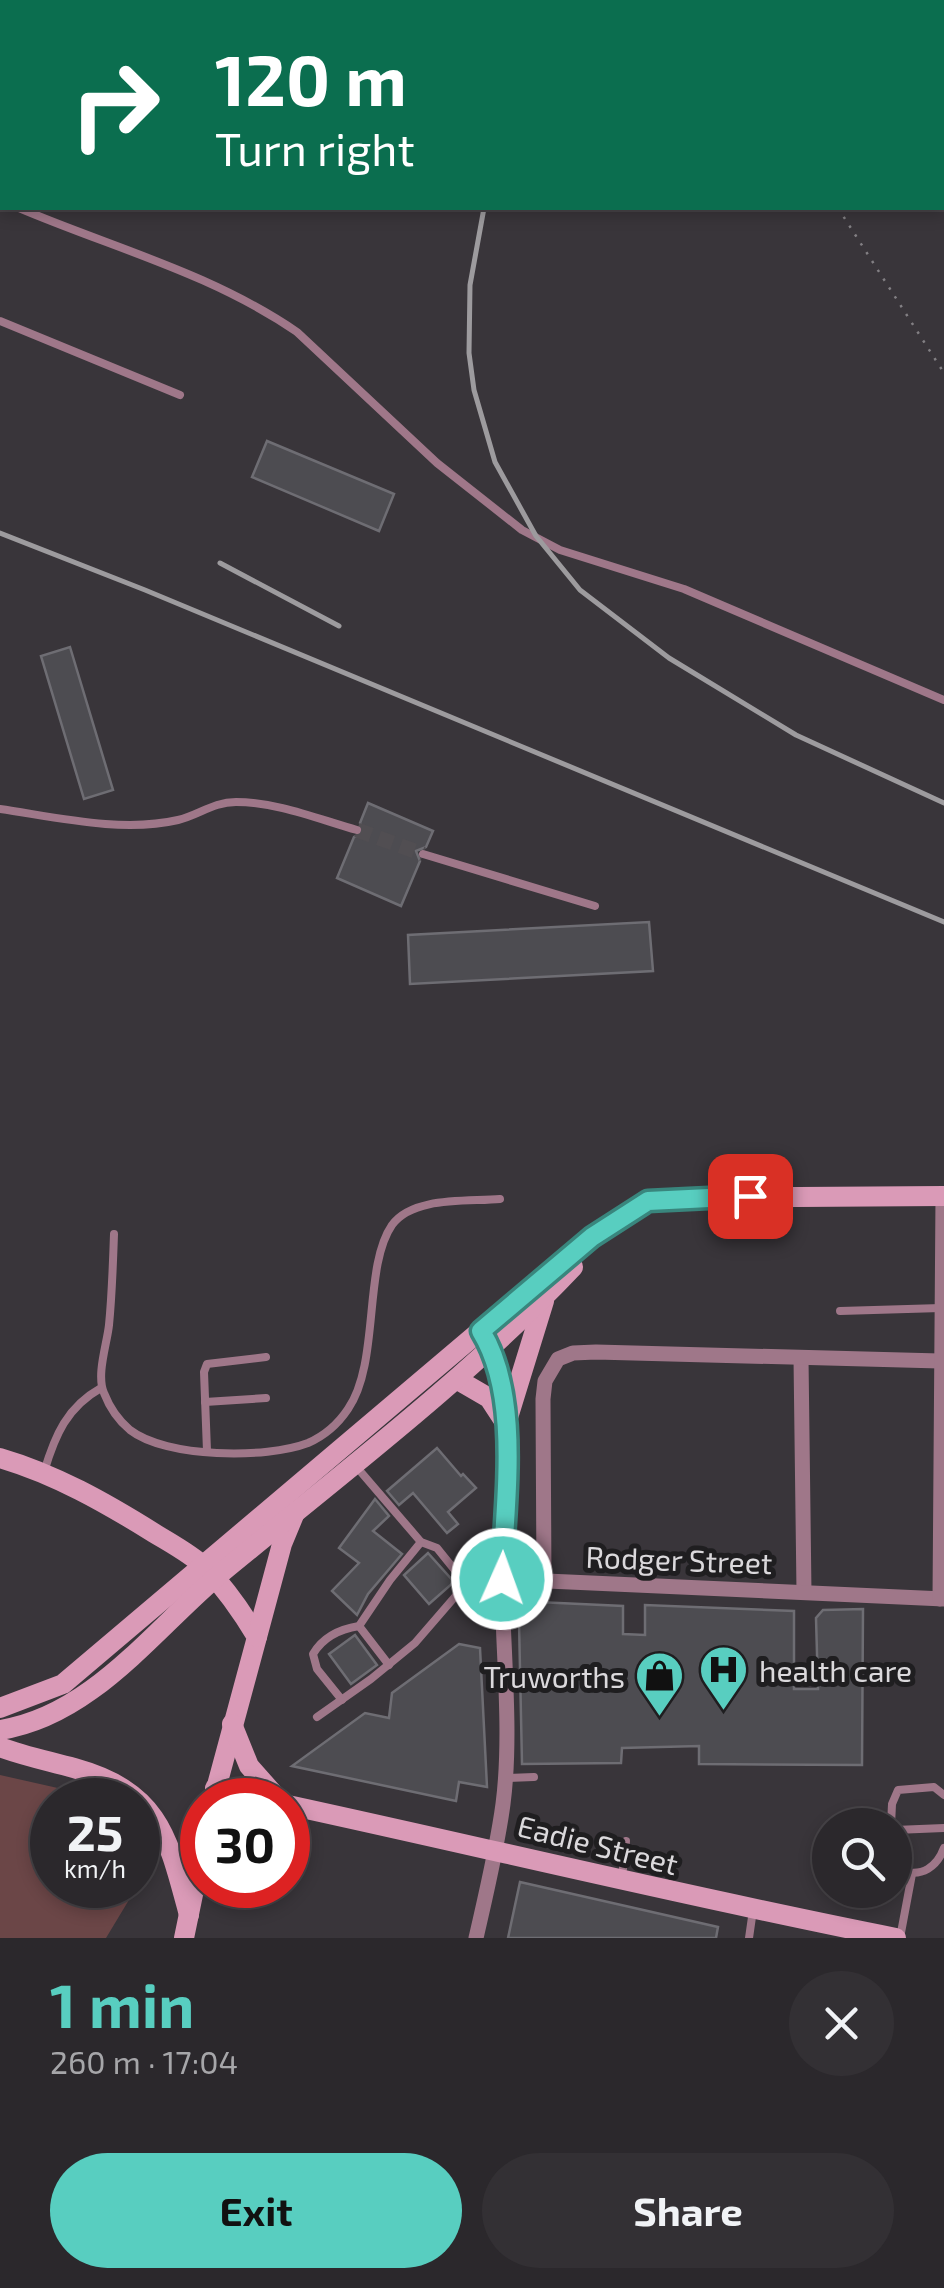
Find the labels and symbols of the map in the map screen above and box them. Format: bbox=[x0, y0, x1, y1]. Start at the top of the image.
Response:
pin bbox=[708, 1154, 793, 1239]
position arrow bbox=[450, 1527, 554, 1631]
street label: Rodger Street bbox=[585, 1538, 773, 1580]
hospital icon: health care bbox=[698, 1644, 750, 1712]
shop icon: Truworths bbox=[634, 1650, 686, 1718]
place label: health care bbox=[759, 1652, 912, 1688]
place label: Truworths bbox=[483, 1658, 625, 1694]
speed limit sign: 30 bbox=[180, 1778, 310, 1908]
street label: Eadie Street bbox=[514, 1807, 682, 1881]

